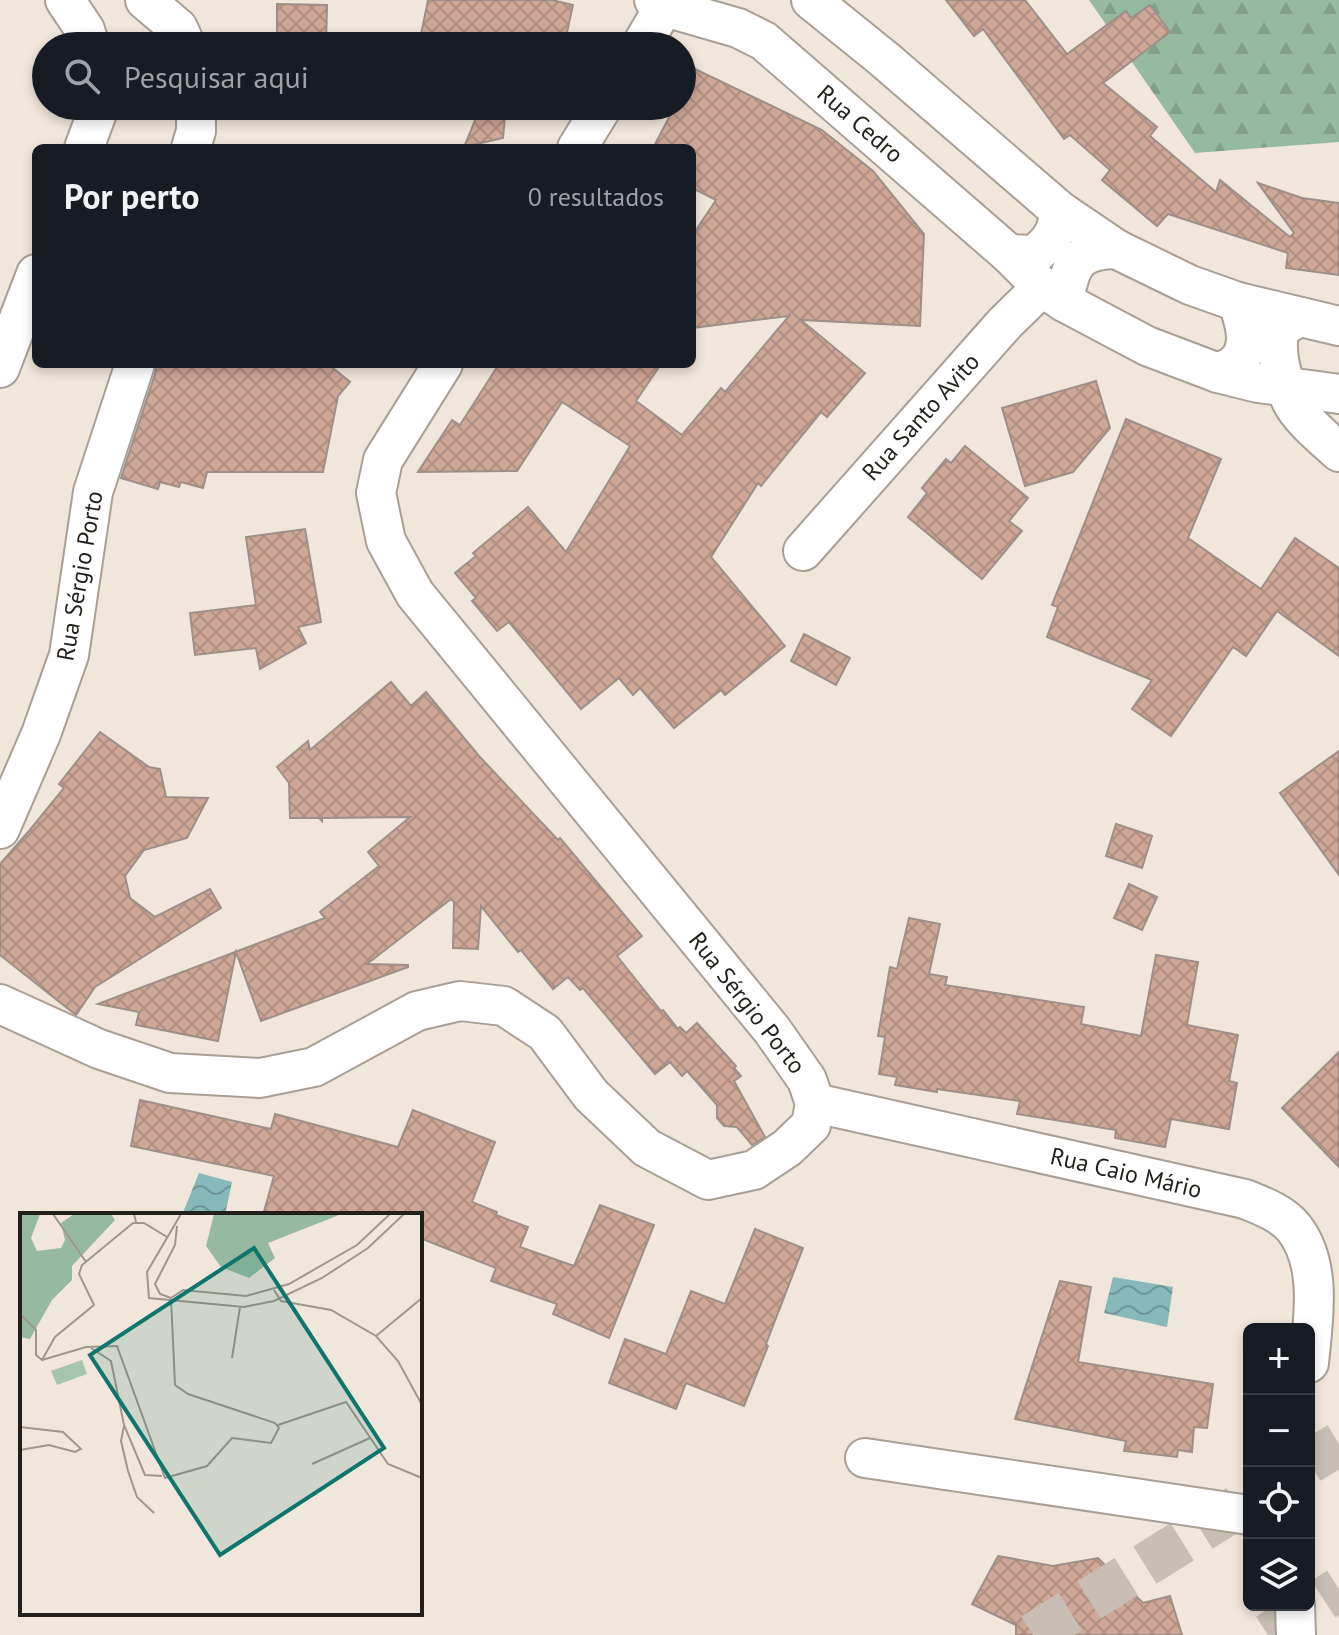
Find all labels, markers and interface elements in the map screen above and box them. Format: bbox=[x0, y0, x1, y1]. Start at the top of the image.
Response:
search box bbox=[32, 32, 696, 120]
icon: search bbox=[60, 54, 104, 98]
text: Pesquisar aqui bbox=[124, 57, 309, 96]
street label: Rua Cedro bbox=[811, 78, 910, 170]
text: Por perto bbox=[64, 174, 200, 218]
text: 0 resultados bbox=[528, 180, 664, 213]
street label: Rua Santo Avito bbox=[855, 346, 986, 487]
street label: Rua Sérgio Porto bbox=[49, 489, 110, 663]
street label: Rua Sérgio Porto bbox=[682, 925, 813, 1080]
street label: Rua Caio Mário bbox=[1047, 1140, 1205, 1205]
inset map bbox=[20, 1213, 422, 1615]
map controls bbox=[1243, 1323, 1315, 1611]
button: + bbox=[1243, 1323, 1315, 1395]
button: − bbox=[1243, 1395, 1315, 1467]
button: locate bbox=[1243, 1467, 1315, 1539]
button: layers bbox=[1243, 1539, 1315, 1611]

